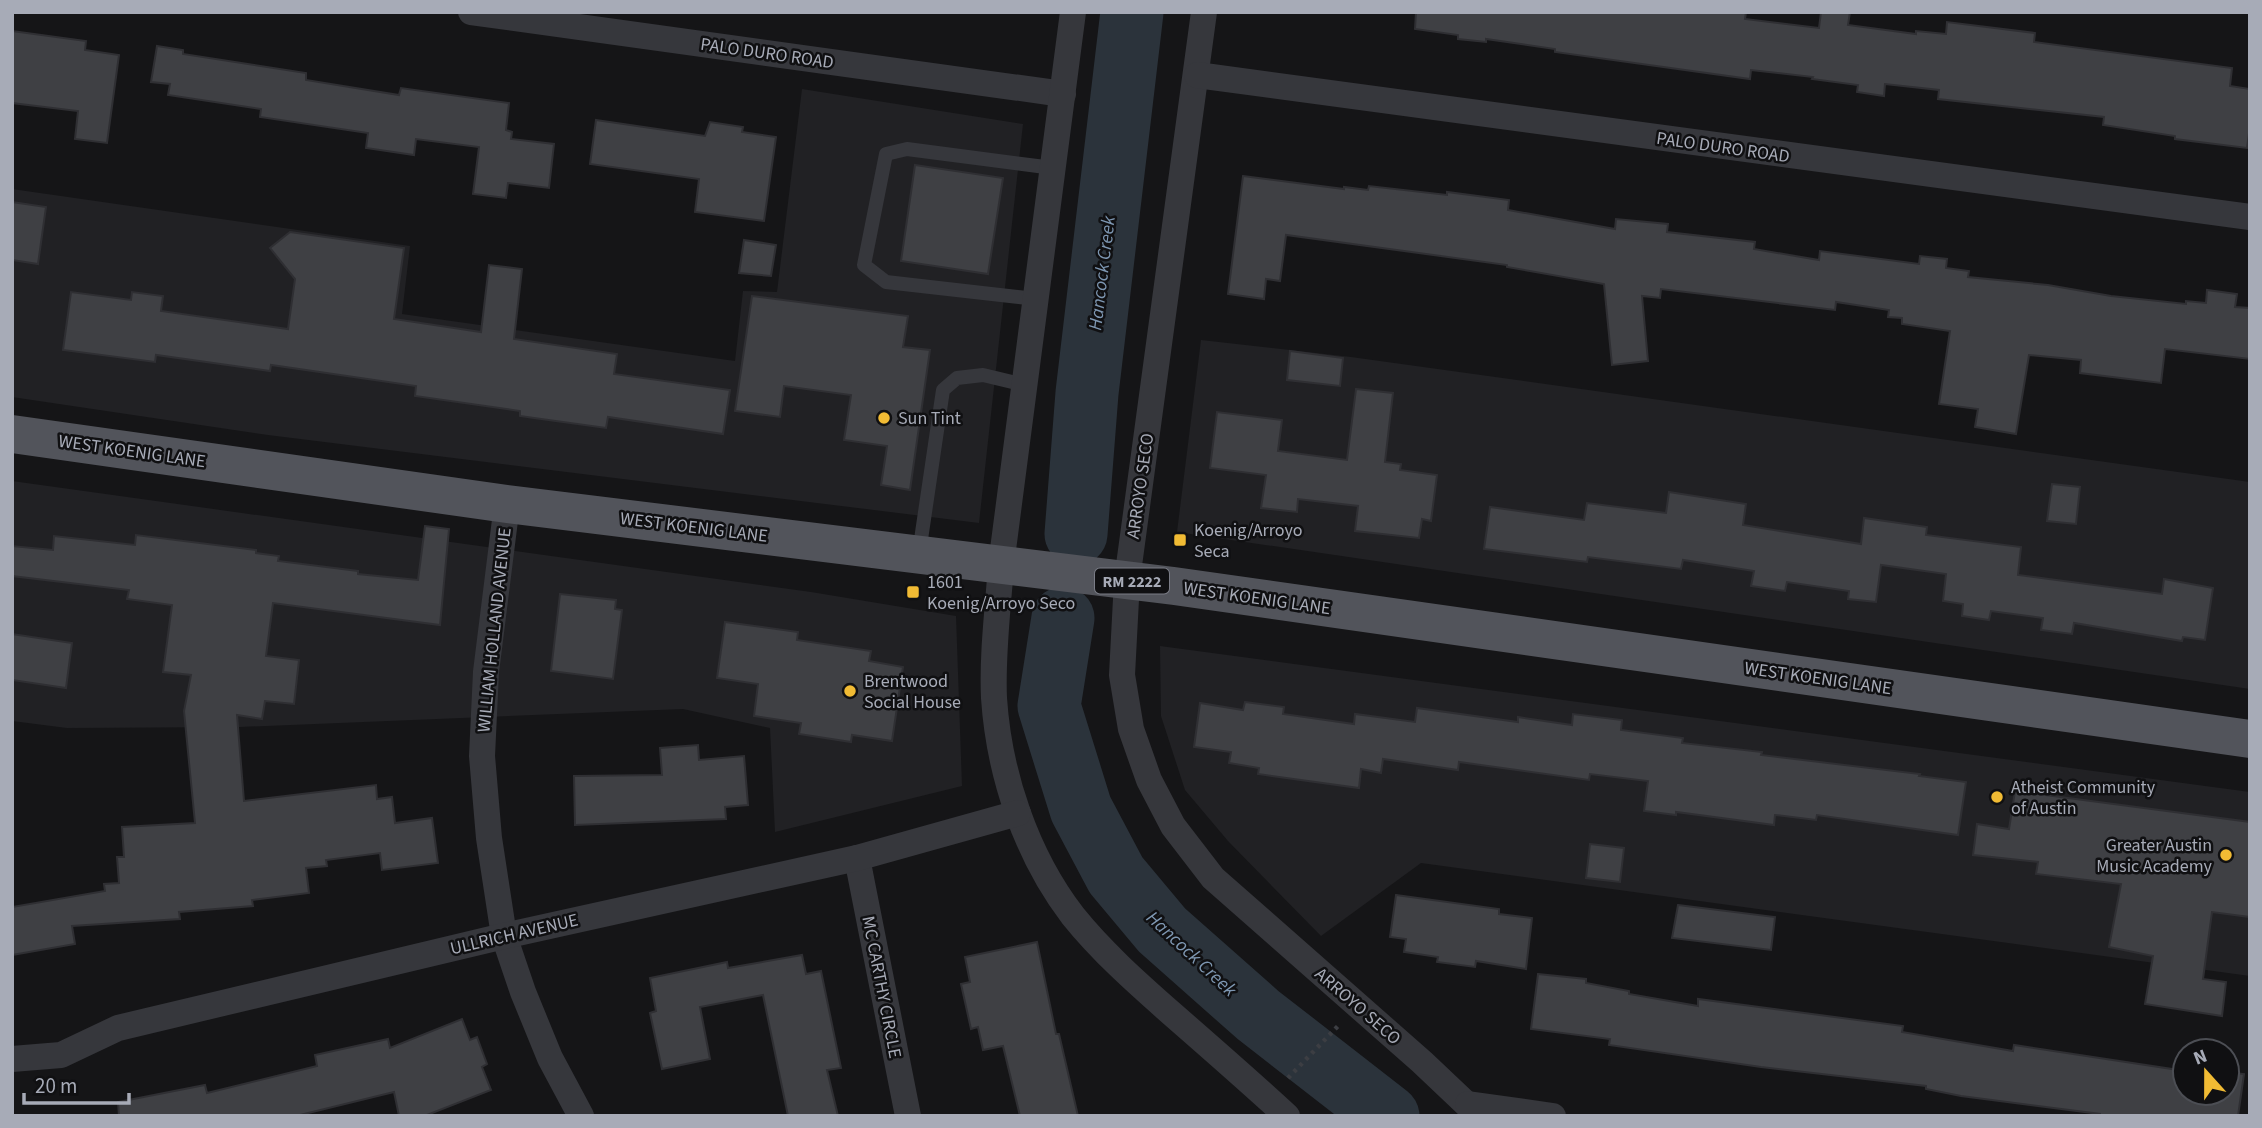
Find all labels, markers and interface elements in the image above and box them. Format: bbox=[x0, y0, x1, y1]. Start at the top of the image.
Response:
street label: PALO DURO ROAD bbox=[699, 32, 835, 75]
street label: PALO DURO ROAD bbox=[1655, 126, 1791, 169]
water label: Hancock Creek bbox=[1082, 214, 1123, 332]
place label: Sun Tint bbox=[898, 406, 961, 431]
marker: Sun Tint bbox=[876, 410, 892, 426]
street label: WEST KOENIG LANE bbox=[57, 429, 207, 474]
street label: ARROYO SECO bbox=[1121, 432, 1160, 541]
street label: WEST KOENIG LANE bbox=[619, 506, 769, 549]
place label: Koenig/Arroyo Seca bbox=[1194, 518, 1303, 564]
street label: WILLIAM HOLLAND AVENUE bbox=[471, 526, 518, 734]
marker: Koenig/Arroyo Seca bbox=[1172, 532, 1188, 548]
road number: RM 2222 bbox=[1095, 568, 1169, 594]
place label: 1601 Koenig/Arroyo Seco bbox=[927, 570, 1075, 616]
street label: WEST KOENIG LANE bbox=[1182, 576, 1332, 621]
marker: 1601 Koenig/Arroyo Seco bbox=[905, 584, 921, 600]
street label: WEST KOENIG LANE bbox=[1743, 656, 1893, 701]
place label: Brentwood Social House bbox=[864, 669, 961, 715]
marker: Brentwood Social House bbox=[842, 683, 858, 699]
place label: Atheist Community of Austin bbox=[2011, 775, 2156, 821]
marker: Atheist Community of Austin bbox=[1989, 789, 2005, 805]
place label: Greater Austin Music Academy bbox=[2096, 833, 2213, 879]
marker: Greater Austin Music Academy bbox=[2218, 847, 2234, 863]
water label: Hancock Creek bbox=[1140, 905, 1243, 1004]
street label: ULLRICH AVENUE bbox=[448, 908, 581, 961]
street label: MC CARTHY CIRCLE bbox=[855, 914, 908, 1060]
street label: ARROYO SECO bbox=[1309, 962, 1406, 1051]
north arrow bbox=[2171, 1037, 2241, 1107]
text: N bbox=[2190, 1043, 2211, 1072]
scale bar bbox=[24, 1062, 130, 1106]
text: 20 m bbox=[35, 1071, 77, 1101]

